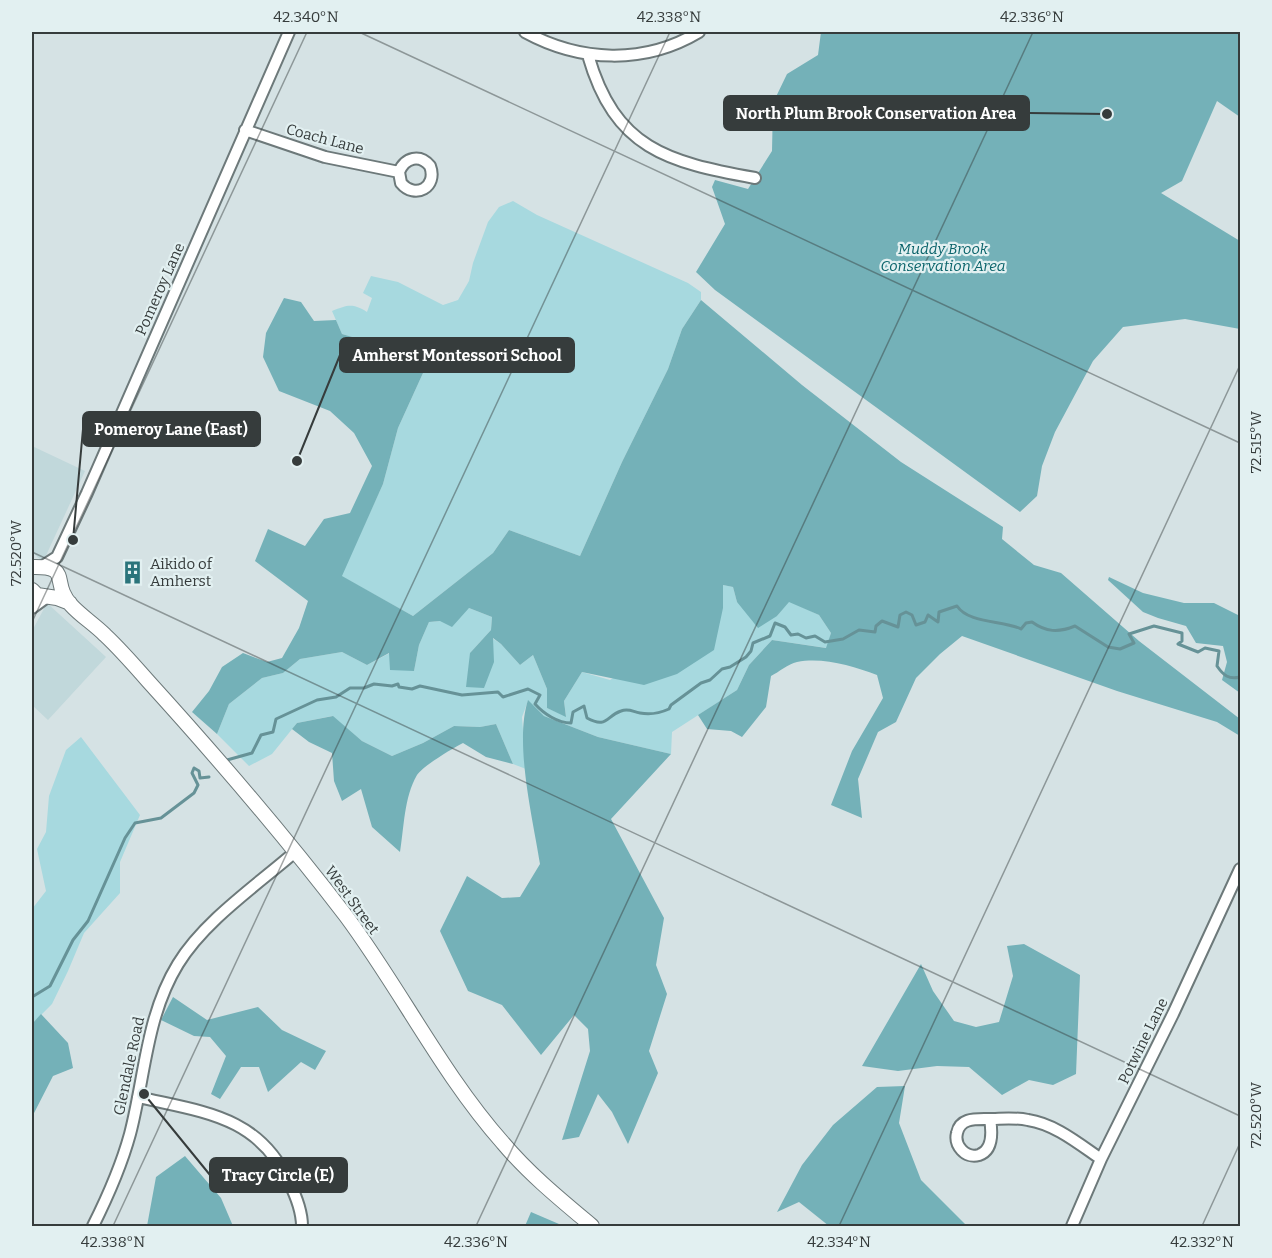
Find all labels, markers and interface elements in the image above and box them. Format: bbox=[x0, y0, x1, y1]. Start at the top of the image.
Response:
text: 42.340°N bbox=[273, 8, 339, 26]
text: 42.338°N bbox=[637, 8, 701, 26]
text: 42.336°N bbox=[1000, 8, 1064, 26]
callout: North Plum Brook Conservation Area bbox=[724, 96, 1029, 130]
text: North Plum Brook Conservation Area bbox=[736, 104, 1016, 123]
street label: Coach Lane bbox=[284, 120, 366, 158]
street label: Pomeroy Lane bbox=[132, 240, 188, 338]
park label: Muddy Brook Conservation Area bbox=[880, 240, 1006, 275]
callout: Amherst Montessori School bbox=[340, 338, 574, 372]
text: Amherst Montessori School bbox=[352, 346, 562, 365]
text: 72.515°W bbox=[1247, 410, 1265, 473]
callout: Pomeroy Lane (East) bbox=[83, 412, 260, 446]
text: Pomeroy Lane (East) bbox=[94, 420, 248, 439]
text: 72.520°W bbox=[7, 519, 25, 586]
place label: Aikido of Amherst bbox=[150, 555, 214, 590]
building icon: Aikido of Amherst bbox=[119, 560, 145, 586]
street label: West Street bbox=[321, 862, 383, 938]
street label: Potwine Lane bbox=[1114, 995, 1172, 1087]
street label: Glendale Road bbox=[110, 1015, 148, 1117]
text: 72.520°W bbox=[1247, 1081, 1265, 1148]
callout: Tracy Circle (E) bbox=[210, 1158, 347, 1192]
text: Tracy Circle (E) bbox=[222, 1166, 334, 1185]
text: 42.338°N bbox=[81, 1233, 145, 1251]
text: 42.336°N bbox=[444, 1233, 508, 1251]
text: 42.334°N bbox=[807, 1233, 871, 1251]
text: 42.332°N bbox=[1170, 1233, 1234, 1251]

